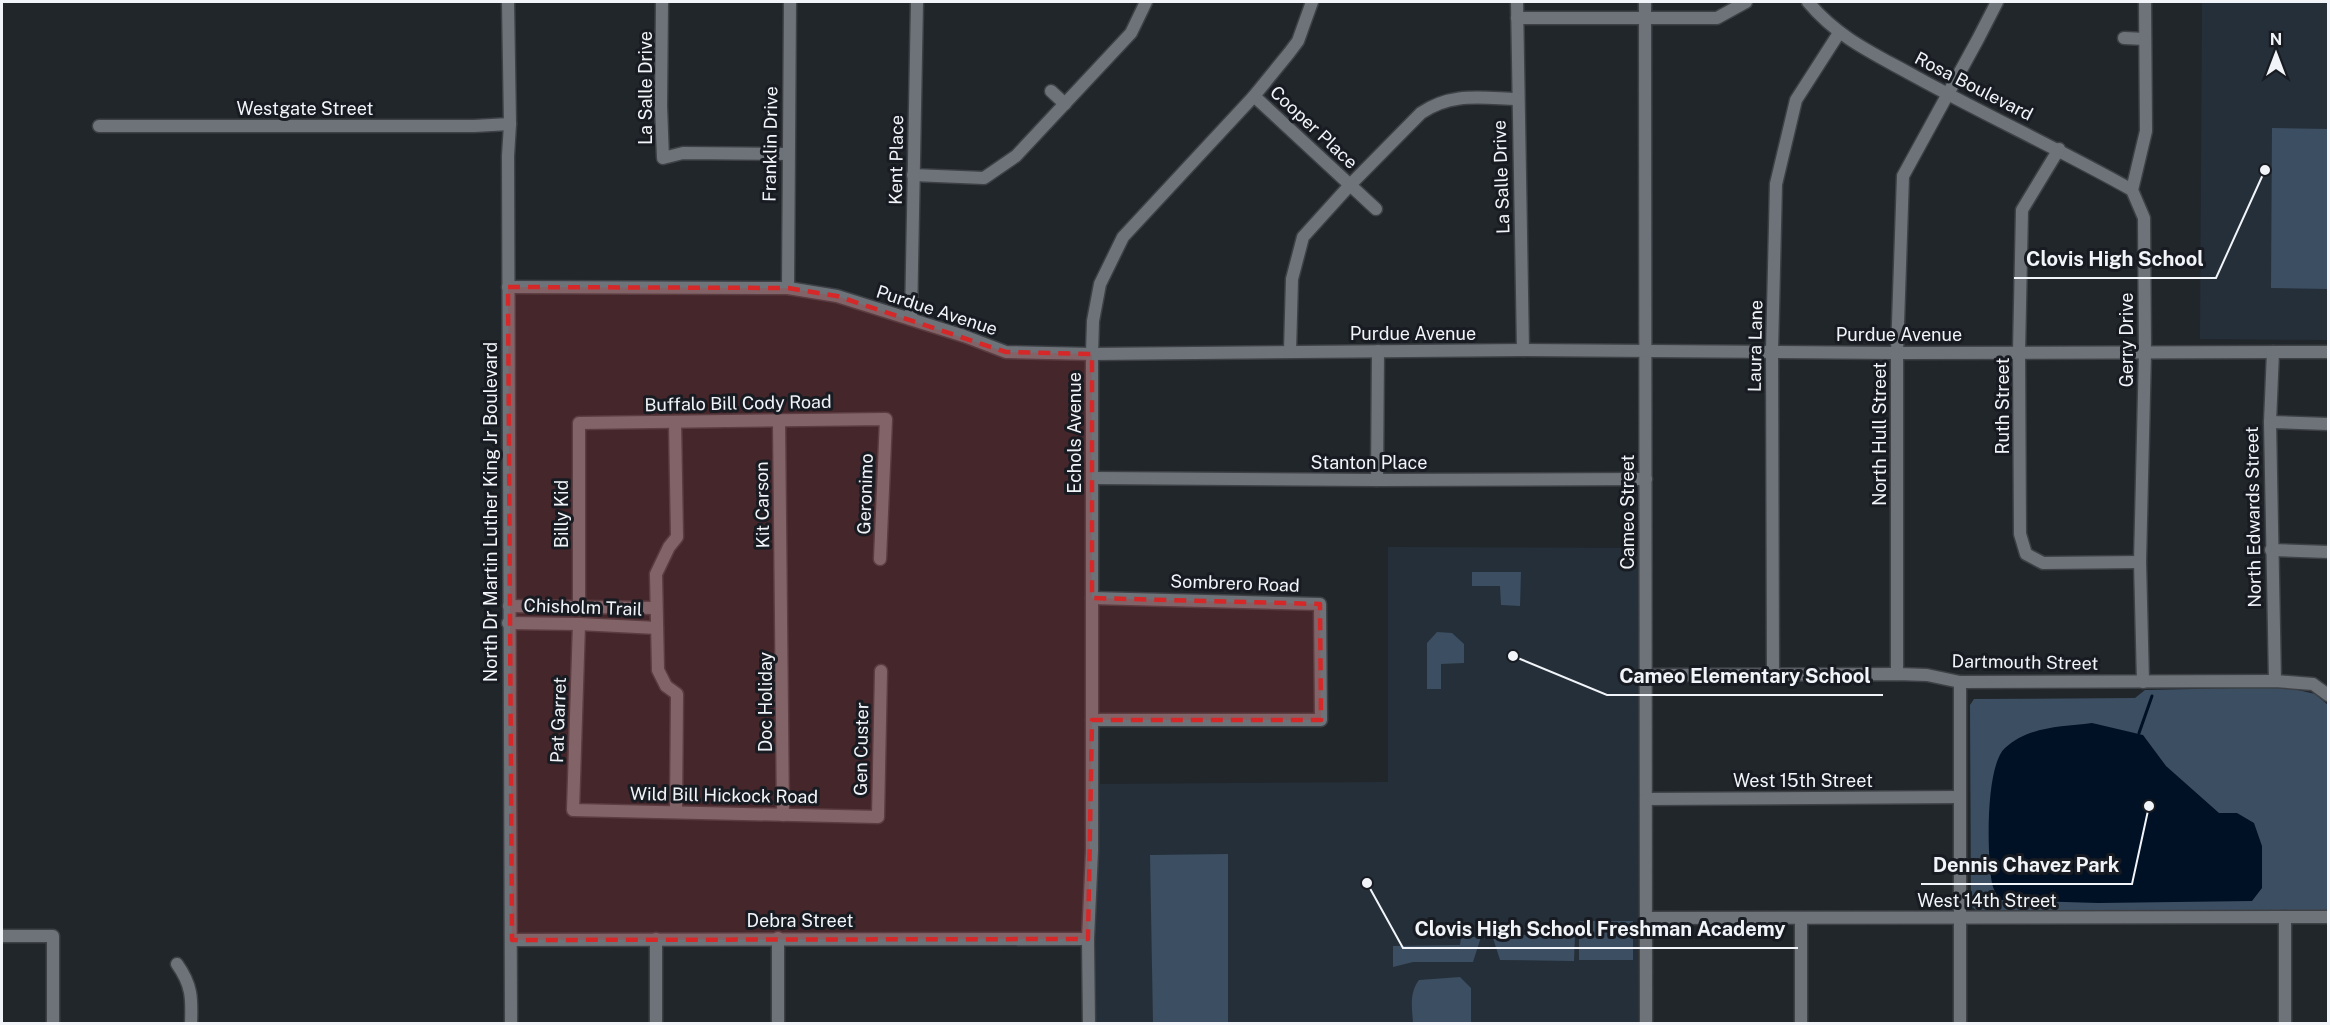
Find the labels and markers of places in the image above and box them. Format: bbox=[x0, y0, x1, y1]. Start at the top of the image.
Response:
callout: Clovis High School bbox=[2014, 240, 2216, 278]
callout: Cameo Elementary School bbox=[1607, 657, 1883, 695]
callout: Dennis Chavez Park bbox=[1921, 846, 2132, 884]
callout: Clovis High School Freshman Academy bbox=[1403, 910, 1798, 948]

